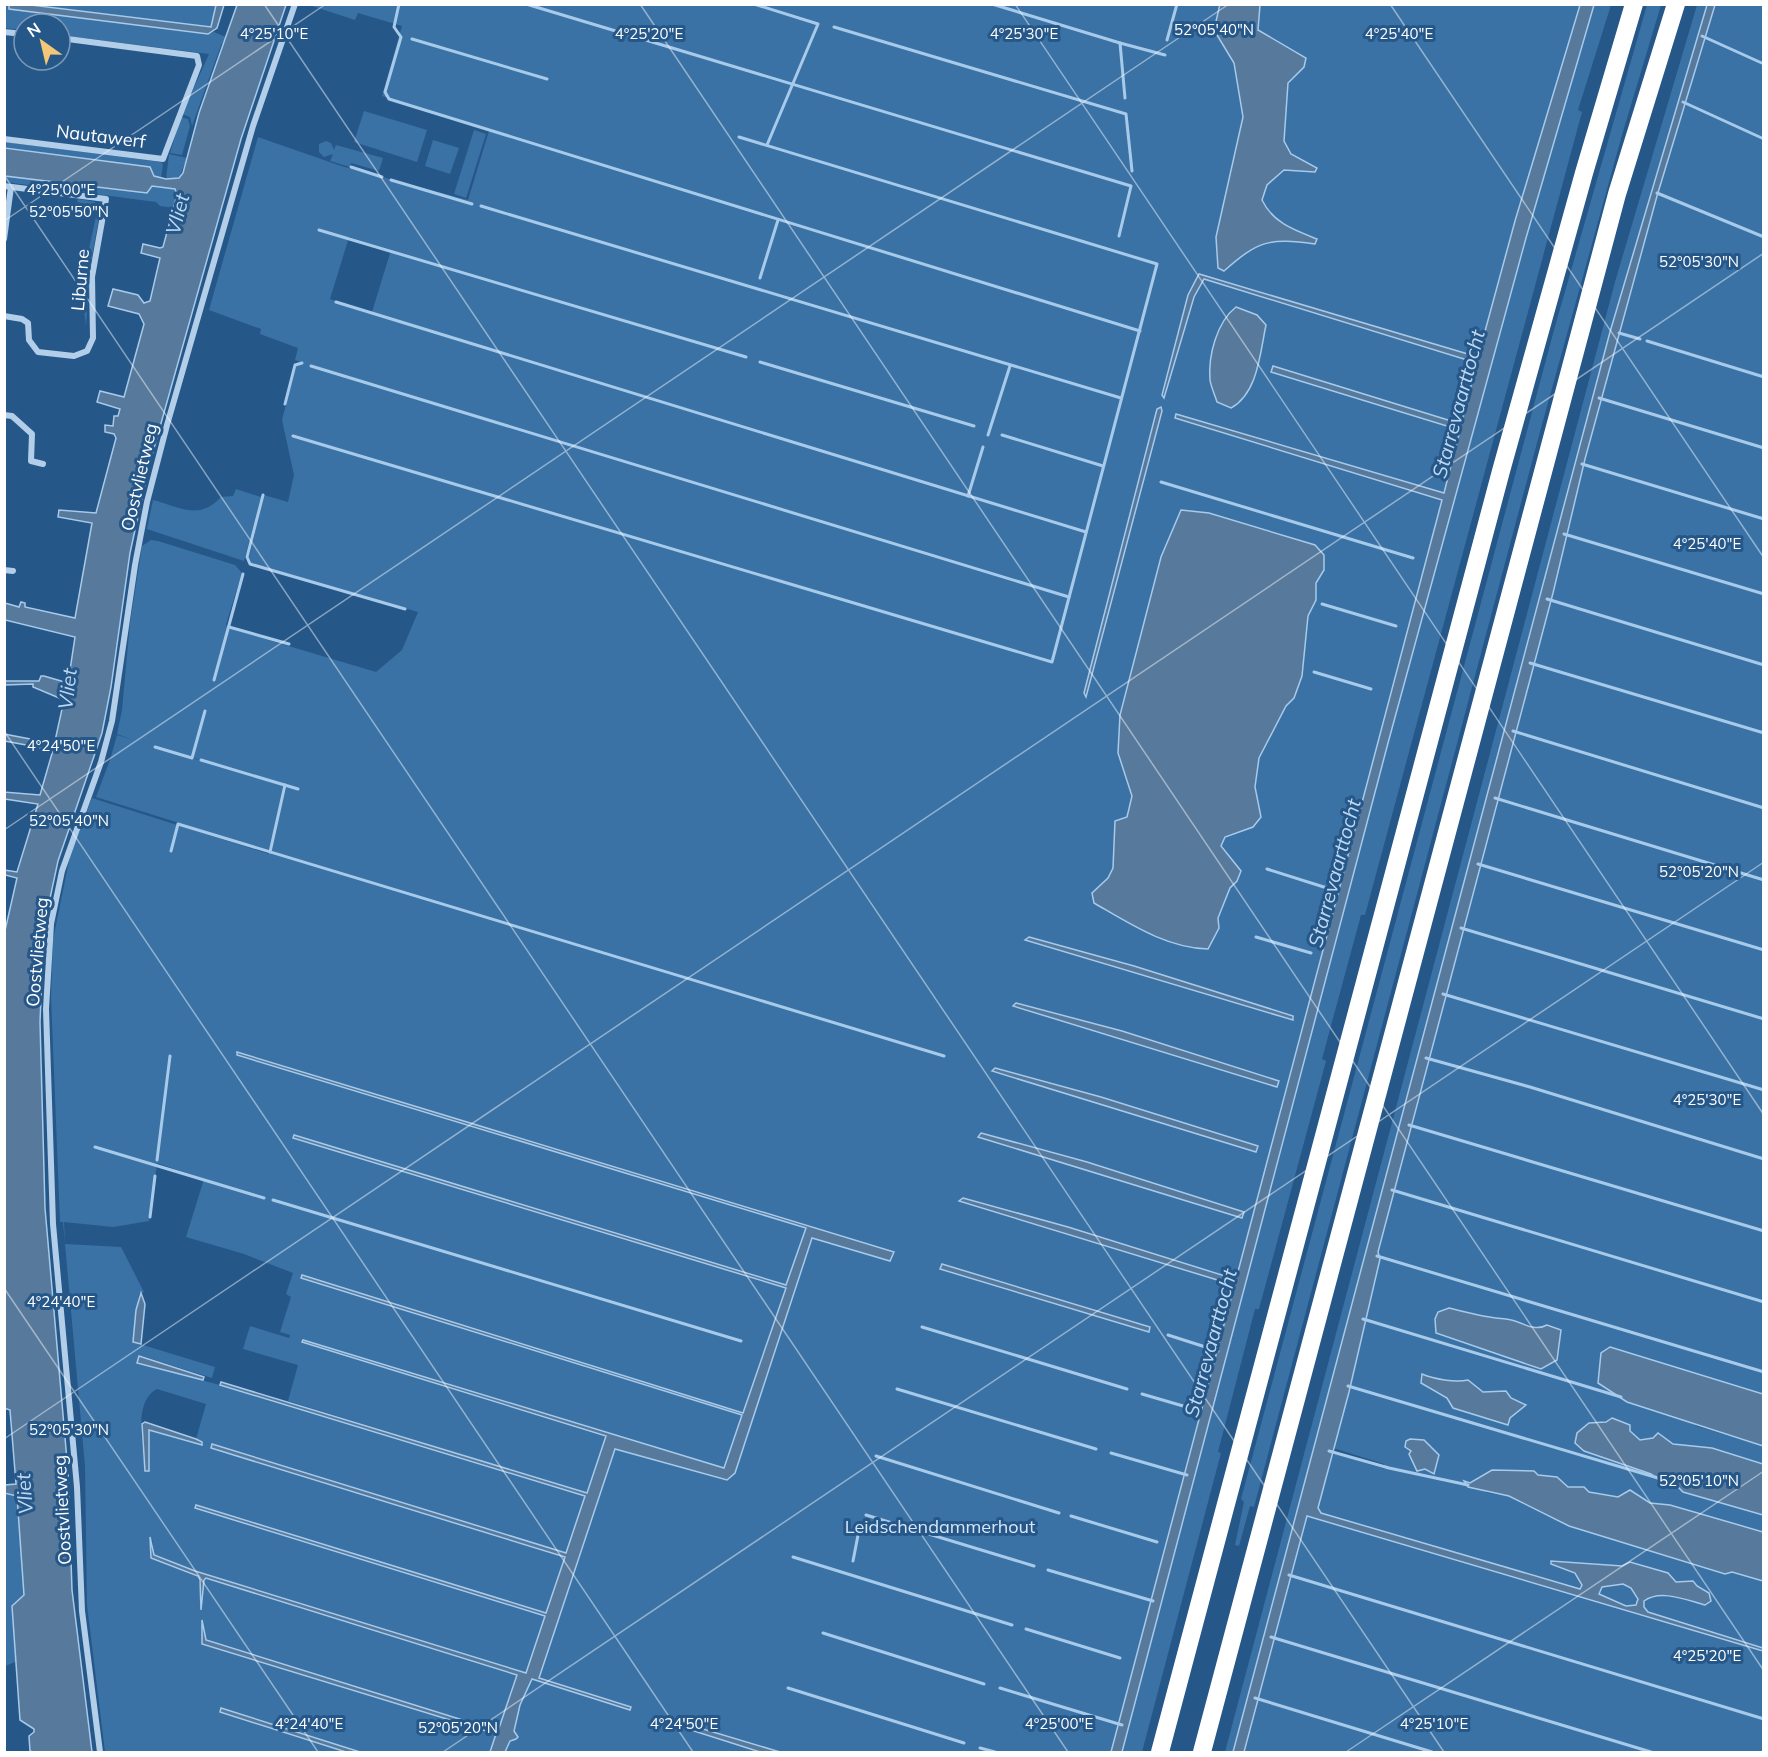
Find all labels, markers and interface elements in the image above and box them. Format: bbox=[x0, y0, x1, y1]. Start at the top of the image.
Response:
north arrow bbox=[12, 12, 72, 72]
text: N bbox=[23, 18, 44, 41]
text: 52°05'40"N bbox=[1174, 20, 1254, 39]
text: 4°25'10"E bbox=[240, 24, 308, 43]
text: 4°25'20"E bbox=[615, 24, 683, 43]
text: 4°25'30"E bbox=[990, 24, 1058, 43]
text: 4°25'40"E bbox=[1365, 24, 1433, 43]
street label: Nautawerf bbox=[55, 119, 148, 153]
text: 4°25'00"E bbox=[27, 180, 95, 199]
water label: Vliet bbox=[160, 190, 195, 237]
text: 52°05'50"N bbox=[29, 202, 109, 221]
street label: Liburne bbox=[66, 248, 94, 312]
text: 52°05'30"N bbox=[1659, 252, 1739, 271]
water label: Starrevaarttocht bbox=[1426, 326, 1490, 481]
street label: Oostvlietweg bbox=[115, 421, 163, 533]
text: 4°25'40"E bbox=[1673, 534, 1741, 553]
water label: Vliet bbox=[52, 666, 82, 711]
text: 4°24'50"E bbox=[27, 736, 95, 755]
water label: Starrevaarttocht bbox=[1302, 795, 1366, 950]
text: 52°05'40"N bbox=[29, 811, 109, 830]
text: 52°05'20"N bbox=[1659, 862, 1739, 881]
street label: Oostvlietweg bbox=[21, 896, 53, 1008]
text: 4°25'30"E bbox=[1673, 1090, 1741, 1109]
water label: Starrevaarttocht bbox=[1178, 1265, 1242, 1420]
text: 4°24'40"E bbox=[27, 1292, 95, 1311]
text: 52°05'30"N bbox=[29, 1420, 109, 1439]
street label: Oostvlietweg bbox=[48, 1455, 76, 1565]
text: 52°05'10"N bbox=[1659, 1471, 1739, 1490]
water label: Vliet bbox=[10, 1472, 38, 1516]
park label: Leidschendammerhout bbox=[845, 1515, 1035, 1538]
text: 4°25'20"E bbox=[1673, 1646, 1741, 1665]
text: 4°24'40"E bbox=[275, 1714, 343, 1733]
text: 4°24'50"E bbox=[650, 1714, 718, 1733]
text: 4°25'00"E bbox=[1025, 1714, 1093, 1733]
text: 4°25'10"E bbox=[1400, 1714, 1468, 1733]
text: 52°05'20"N bbox=[418, 1718, 498, 1737]

